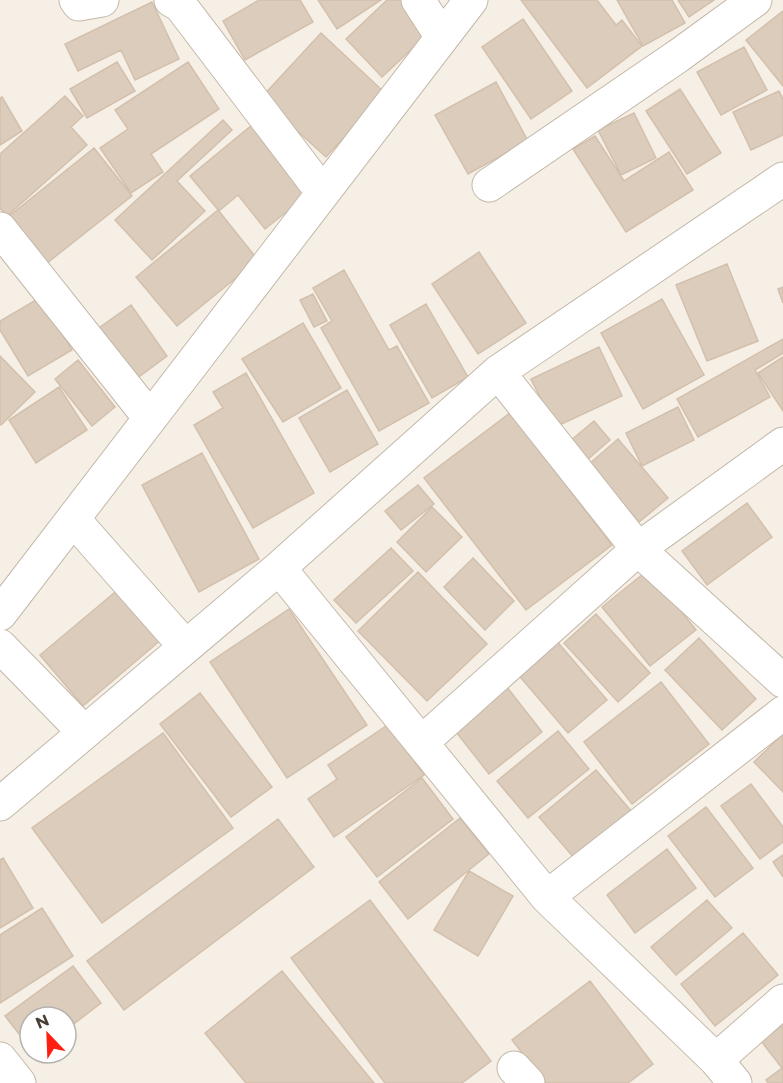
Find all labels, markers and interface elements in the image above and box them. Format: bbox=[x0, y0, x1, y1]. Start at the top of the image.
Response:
north arrow bbox=[18, 1005, 78, 1065]
text: N bbox=[33, 1010, 52, 1033]

